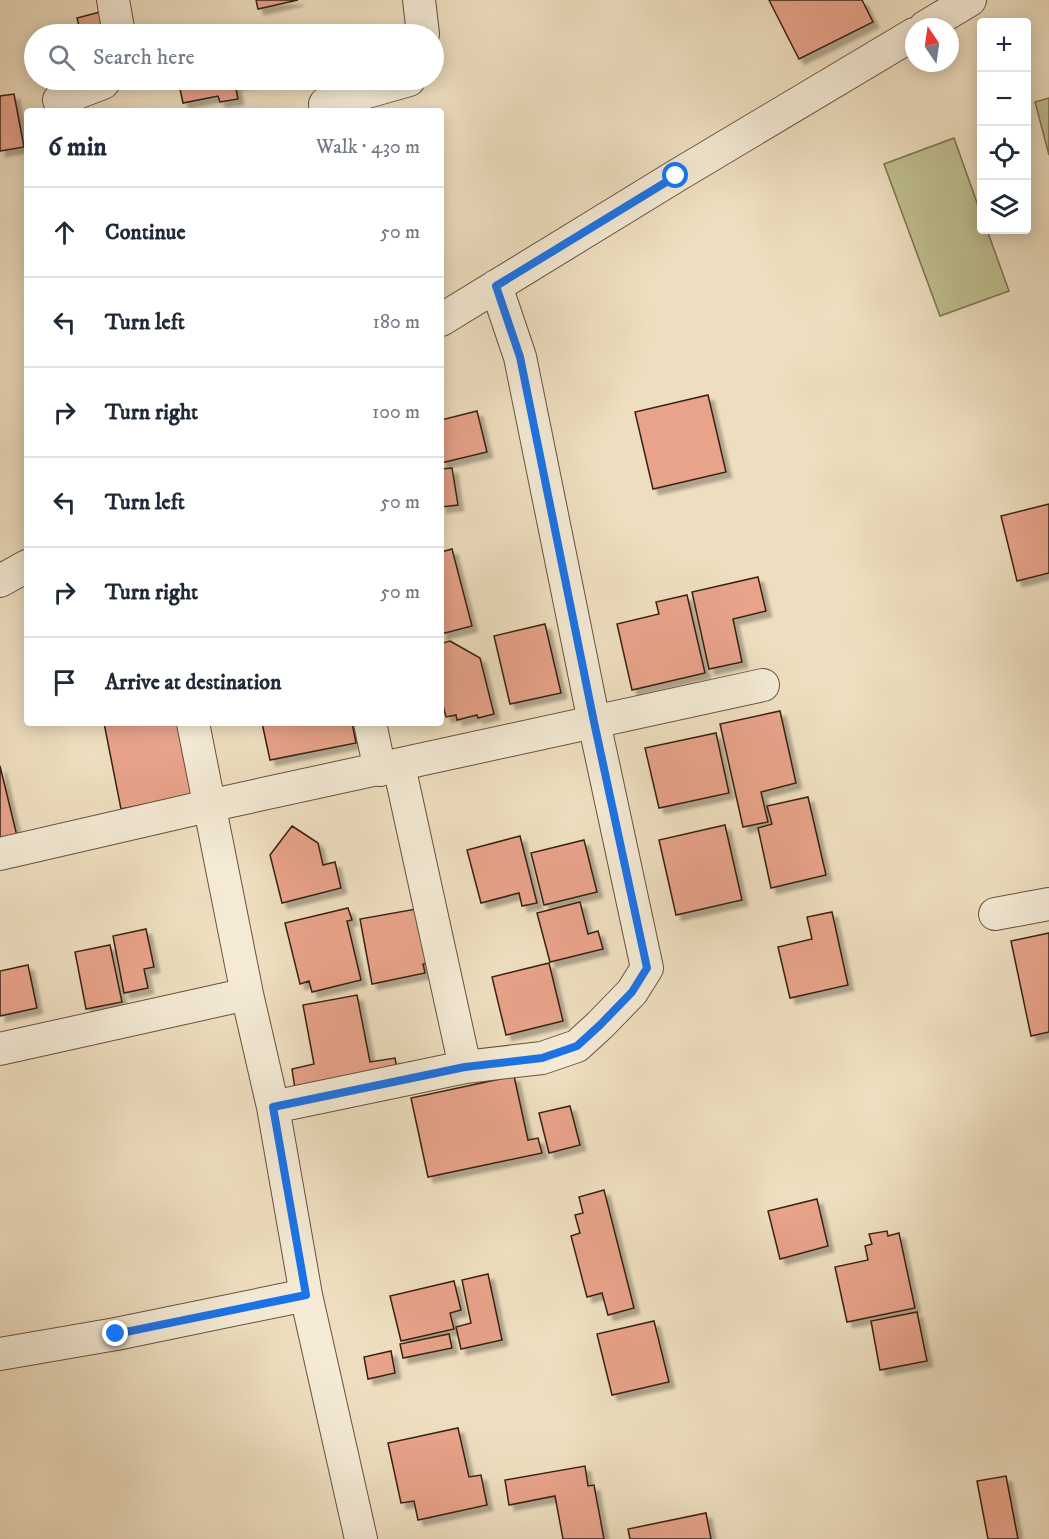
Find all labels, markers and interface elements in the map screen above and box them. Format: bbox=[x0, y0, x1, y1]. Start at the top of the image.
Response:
north arrow bbox=[905, 18, 959, 72]
map controls bbox=[977, 18, 1031, 234]
button: + bbox=[977, 18, 1031, 72]
search box bbox=[24, 24, 444, 90]
icon: search bbox=[45, 41, 78, 74]
text: Search here bbox=[93, 44, 195, 71]
button: − bbox=[977, 72, 1031, 126]
button: locate bbox=[977, 126, 1031, 180]
text: 6 min bbox=[48, 131, 107, 164]
text: Walk · 430 m bbox=[316, 135, 420, 160]
route start bbox=[662, 162, 688, 188]
button: layers bbox=[977, 180, 1031, 234]
icon: ahead bbox=[48, 216, 81, 249]
text: Continue bbox=[105, 219, 186, 246]
text: 50 m bbox=[380, 220, 420, 245]
icon: left bbox=[48, 306, 81, 339]
text: Turn left bbox=[105, 309, 185, 336]
text: 180 m bbox=[373, 310, 420, 335]
icon: right bbox=[48, 396, 81, 429]
text: Turn right bbox=[105, 399, 198, 426]
text: 100 m bbox=[372, 400, 420, 425]
icon: left bbox=[48, 486, 81, 519]
text: Turn left bbox=[105, 489, 185, 516]
text: 50 m bbox=[380, 490, 420, 515]
icon: right bbox=[48, 576, 81, 609]
text: Turn right bbox=[105, 579, 198, 606]
text: 50 m bbox=[380, 580, 420, 605]
icon: arrive bbox=[48, 666, 81, 699]
text: Arrive at destination bbox=[105, 669, 282, 696]
route end bbox=[102, 1320, 128, 1346]

